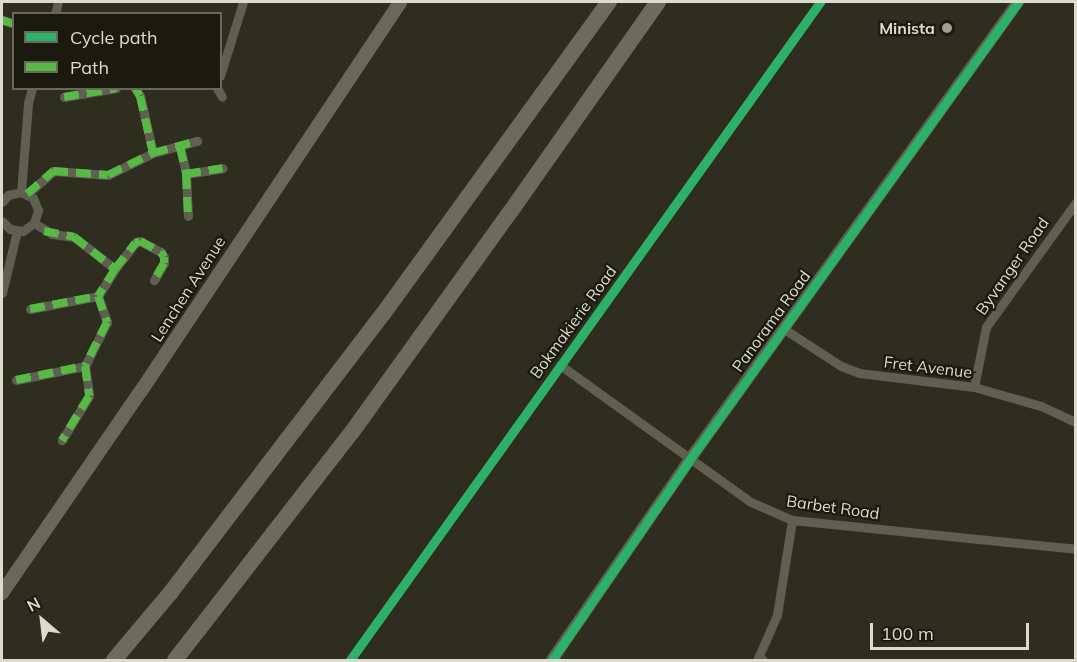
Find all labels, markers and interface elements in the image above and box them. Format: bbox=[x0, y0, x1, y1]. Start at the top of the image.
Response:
legend bbox=[12, 12, 222, 90]
place label: Minista bbox=[879, 18, 935, 38]
marker: Minista bbox=[940, 21, 954, 35]
text: Cycle path bbox=[70, 26, 157, 49]
text: Path bbox=[70, 56, 109, 79]
street label: Byvanger Road bbox=[971, 214, 1053, 318]
street label: Lenchen Avenue bbox=[147, 233, 229, 345]
street label: Bokmakierie Road bbox=[526, 262, 620, 382]
street label: Panorama Road bbox=[728, 267, 814, 375]
street label: Fret Avenue bbox=[883, 352, 973, 382]
street label: Barbet Road bbox=[785, 491, 881, 523]
north arrow bbox=[12, 590, 72, 650]
text: N bbox=[24, 592, 44, 616]
scale bar bbox=[873, 611, 1032, 649]
text: 100 m bbox=[881, 622, 934, 645]

